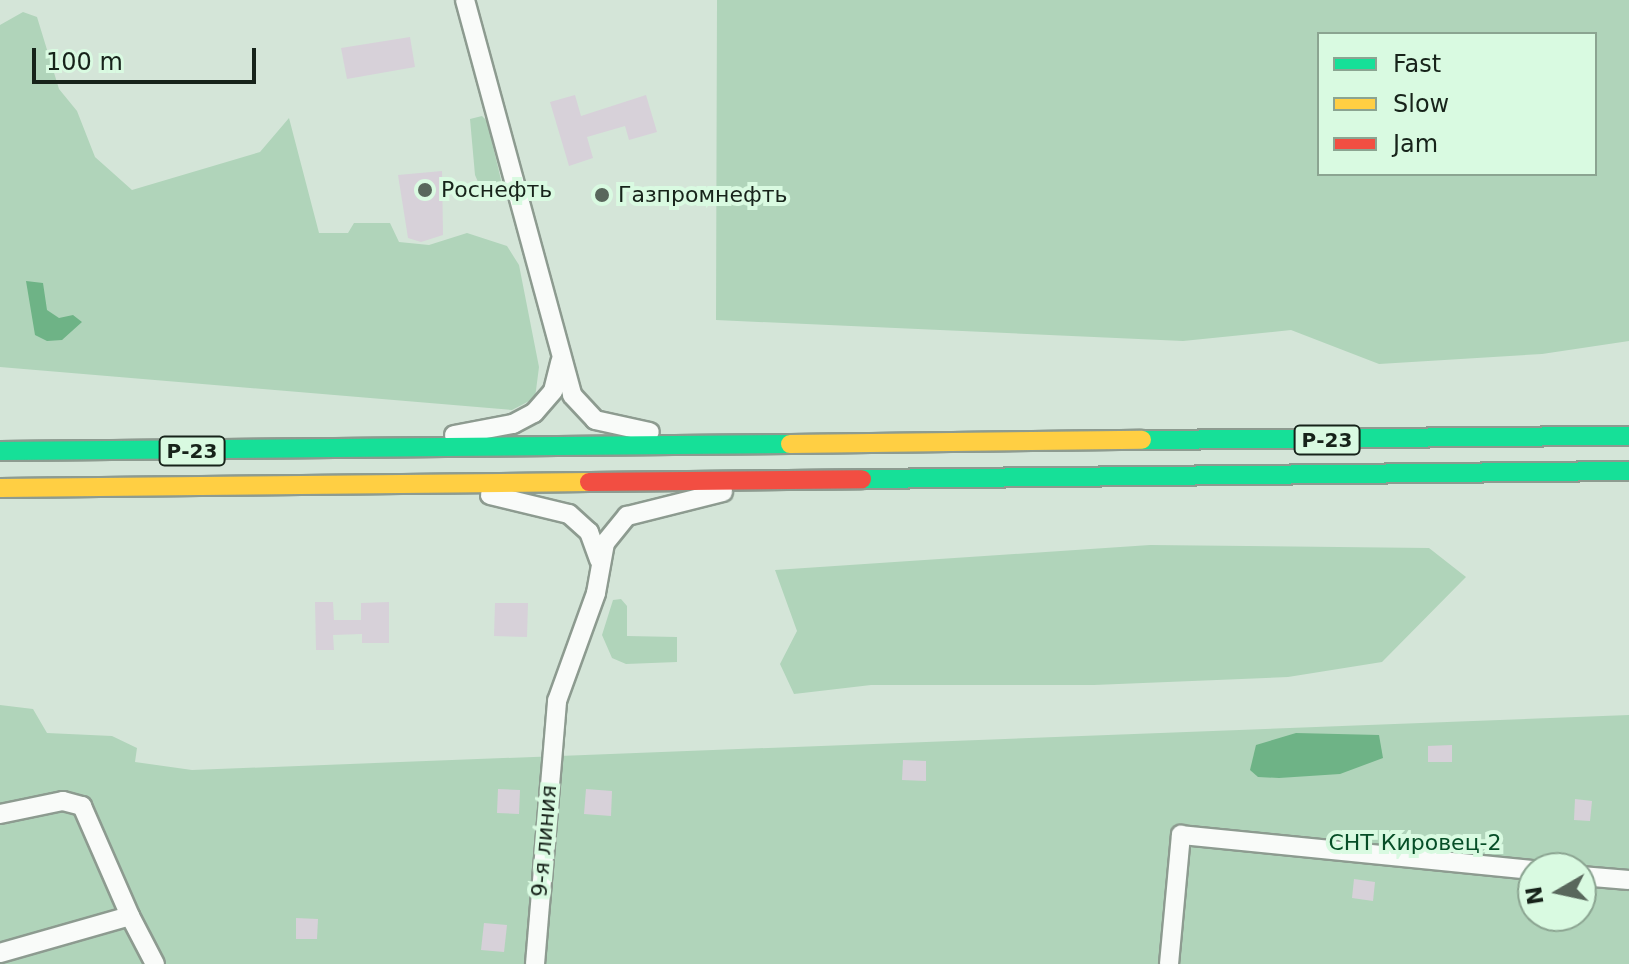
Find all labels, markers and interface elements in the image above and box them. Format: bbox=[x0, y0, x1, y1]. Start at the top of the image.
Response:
scale bar bbox=[36, 32, 260, 82]
legend bbox=[1317, 32, 1597, 176]
text: 100 m bbox=[46, 48, 123, 76]
text: Fast bbox=[1393, 50, 1441, 78]
text: Slow bbox=[1393, 90, 1449, 118]
text: Jam bbox=[1393, 130, 1438, 158]
place label: Роснефть bbox=[441, 177, 552, 203]
marker: Роснефть bbox=[416, 181, 434, 199]
place label: Газпромнефть bbox=[618, 182, 788, 208]
marker: Газпромнефть bbox=[593, 186, 611, 204]
road number: Р-23 bbox=[1293, 424, 1361, 456]
road number: Р-23 bbox=[158, 435, 226, 467]
street label: 9-я линия bbox=[526, 784, 562, 898]
park label: СНТ Кировец-2 bbox=[1328, 830, 1502, 856]
north arrow bbox=[1517, 852, 1597, 932]
text: N bbox=[1521, 884, 1549, 907]

